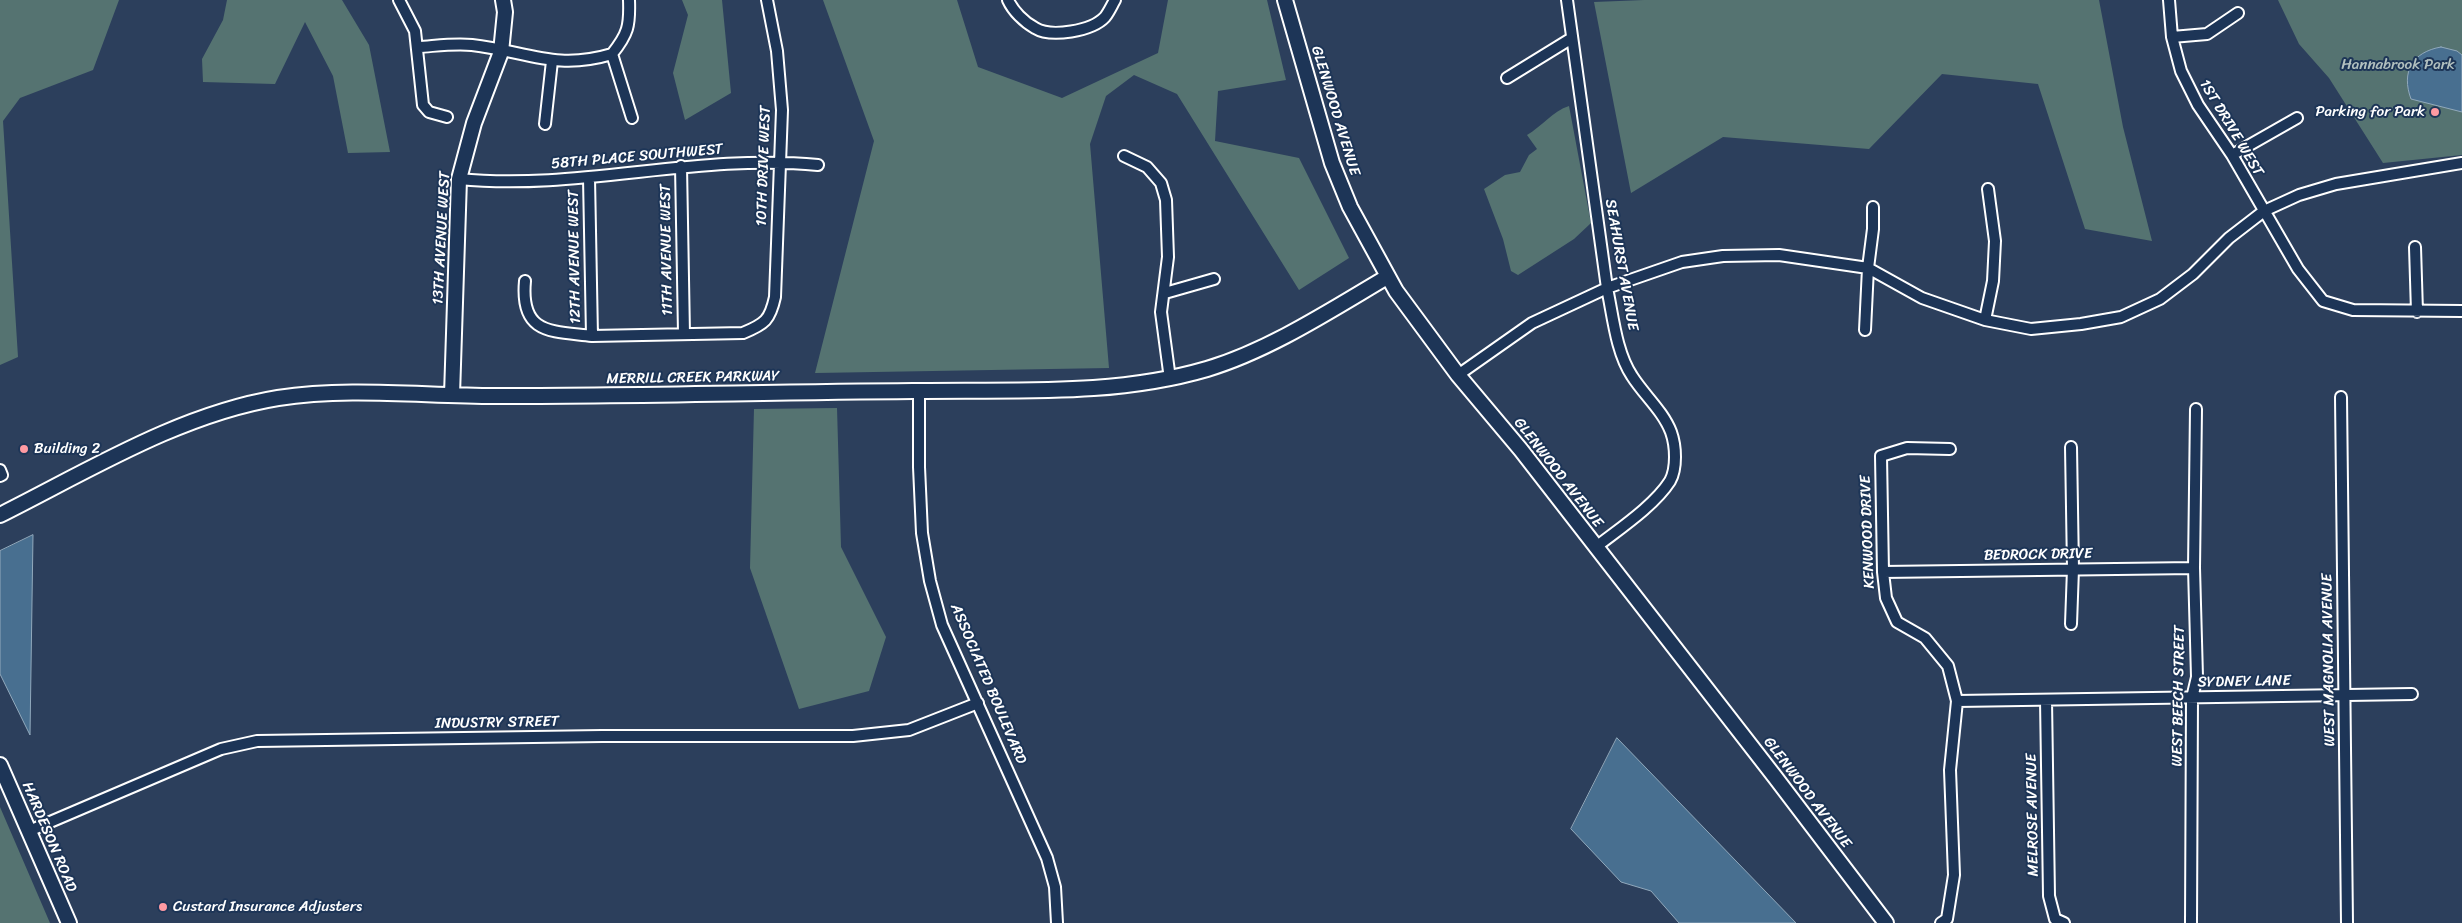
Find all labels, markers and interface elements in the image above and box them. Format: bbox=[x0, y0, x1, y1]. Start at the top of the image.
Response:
street label: GLENWOOD AVENUE bbox=[1307, 44, 1363, 178]
park label: Hannabrook Park bbox=[2341, 56, 2455, 74]
street label: 1ST DRIVE WEST bbox=[2195, 76, 2267, 180]
place label: Parking for Park bbox=[2315, 103, 2425, 121]
street label: 10TH DRIVE WEST bbox=[753, 105, 775, 227]
marker: Parking for Park bbox=[2429, 106, 2441, 118]
street label: 58TH PLACE SOUTHWEST bbox=[550, 141, 724, 173]
street label: 13TH AVENUE WEST bbox=[430, 171, 454, 305]
street label: 11TH AVENUE WEST bbox=[657, 184, 677, 316]
street label: 12TH AVENUE WEST bbox=[565, 190, 585, 324]
street label: SEAHURST AVENUE bbox=[1601, 198, 1641, 332]
street label: MERRILL CREEK PARKWAY bbox=[606, 367, 780, 389]
street label: GLENWOOD AVENUE bbox=[1510, 414, 1606, 532]
place label: Building 2 bbox=[34, 440, 100, 458]
marker: Building 2 bbox=[18, 443, 30, 455]
street label: KENWOOD DRIVE bbox=[1857, 475, 1879, 589]
street label: BEDROCK DRIVE bbox=[1984, 545, 2092, 565]
street label: WEST MAGNOLIA AVENUE bbox=[2318, 573, 2340, 747]
street label: ASSOCIATED BOULEVARD bbox=[946, 601, 1030, 767]
street label: WEST BEECH STREET bbox=[2169, 625, 2189, 767]
street label: SYDNEY LANE bbox=[2197, 672, 2291, 692]
street label: INDUSTRY STREET bbox=[435, 713, 559, 733]
street label: GLENWOOD AVENUE bbox=[1759, 734, 1855, 852]
street label: MELROSE AVENUE bbox=[2023, 753, 2043, 877]
street label: HARDESON ROAD bbox=[18, 779, 80, 895]
place label: Custard Insurance Adjusters bbox=[173, 898, 362, 916]
marker: Custard Insurance Adjusters bbox=[157, 901, 169, 913]

